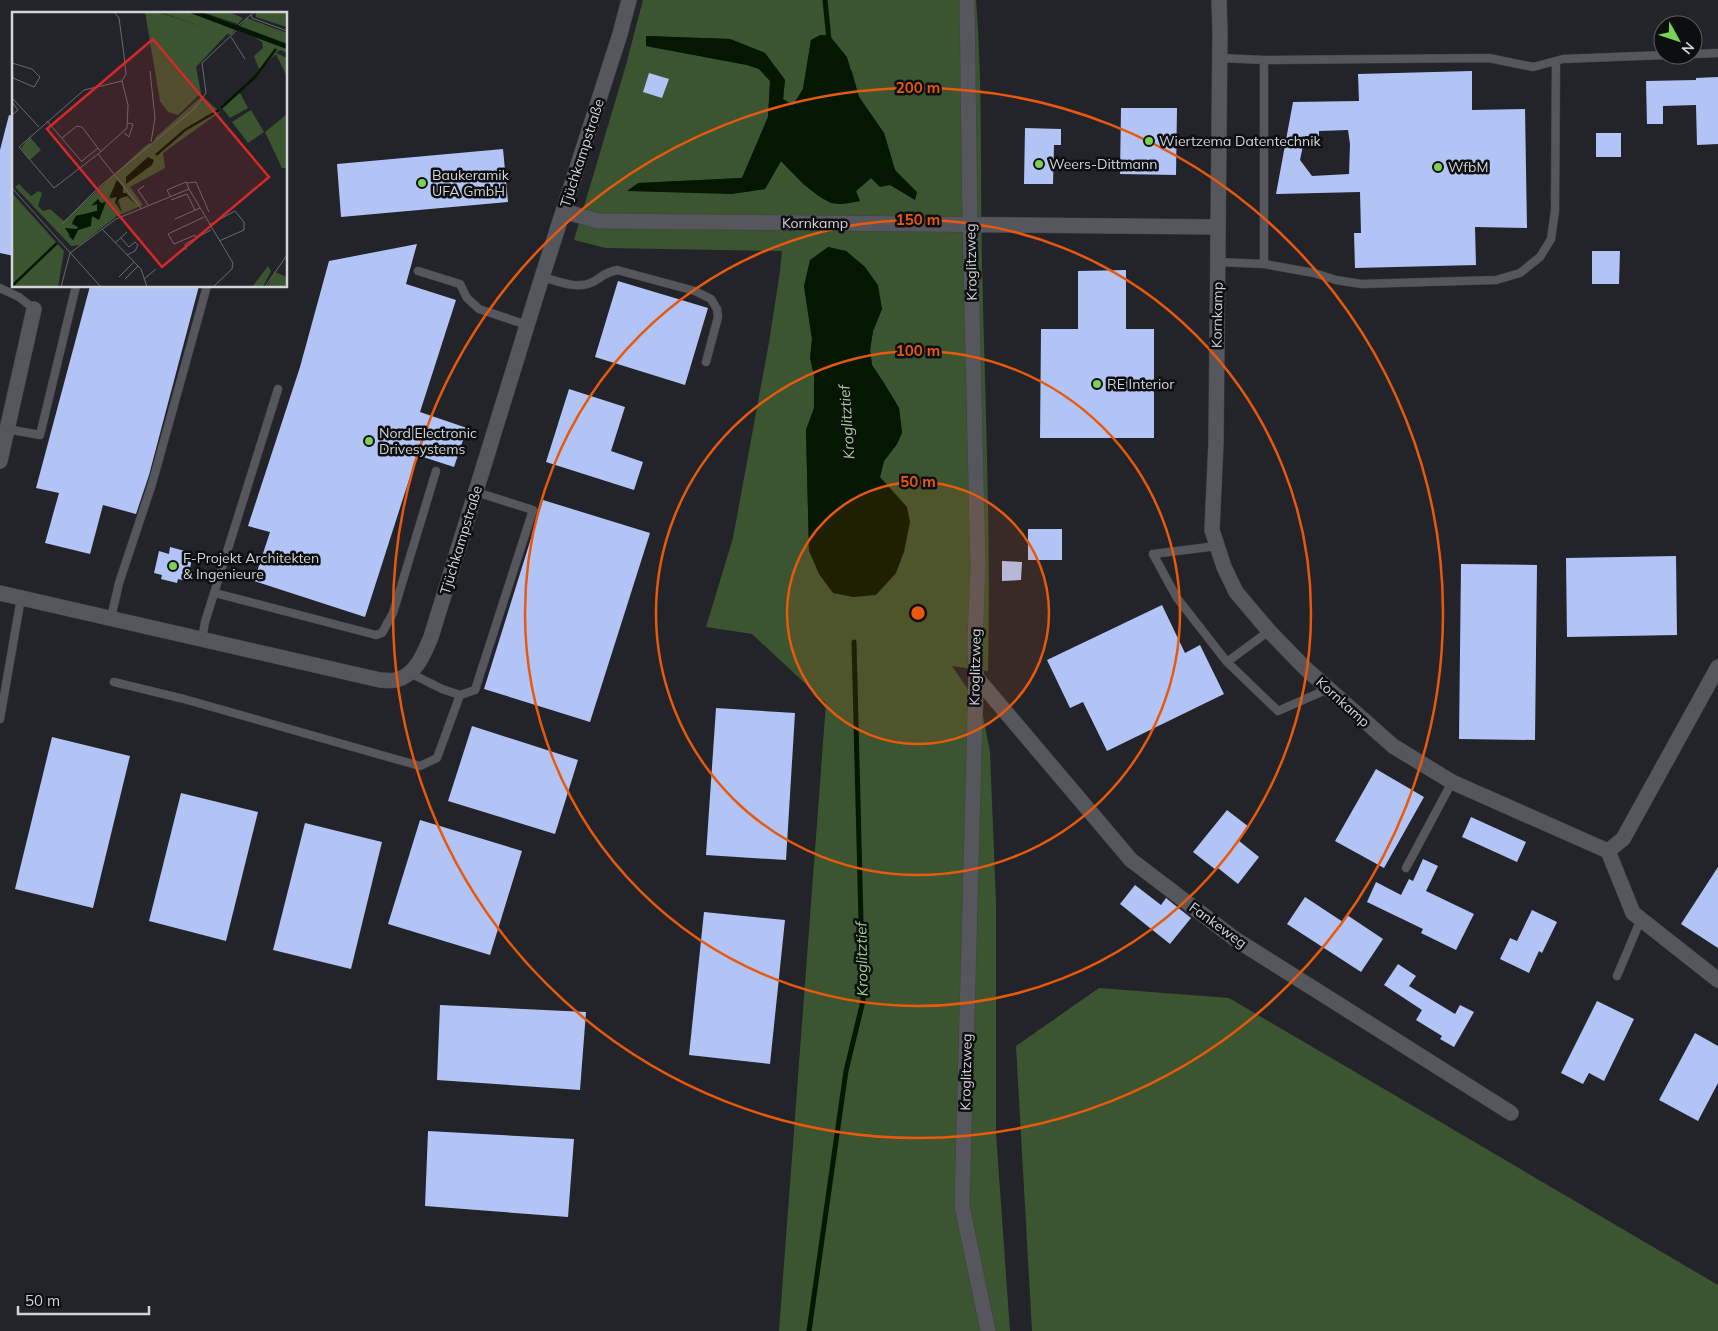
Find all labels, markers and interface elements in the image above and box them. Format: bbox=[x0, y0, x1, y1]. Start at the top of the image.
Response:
inset map bbox=[12, 12, 288, 288]
north arrow bbox=[1653, 15, 1703, 65]
text: N bbox=[1678, 39, 1698, 58]
text: 200 m bbox=[896, 78, 940, 97]
street label: Tjüchkampstraße bbox=[556, 97, 608, 209]
place label: Wiertzema Datentechnik bbox=[1159, 132, 1322, 150]
marker: Wiertzema Datentechnik bbox=[1143, 135, 1155, 147]
place label: Weers-Dittmann bbox=[1049, 155, 1157, 173]
marker: Weers-Dittmann bbox=[1033, 158, 1045, 170]
place label: WfbM bbox=[1448, 158, 1488, 176]
marker: WfbM bbox=[1432, 161, 1444, 173]
place label: Baukeramik UFA GmbH bbox=[432, 166, 510, 200]
marker: Baukeramik UFA GmbH bbox=[416, 177, 428, 189]
text: 150 m bbox=[896, 210, 940, 229]
street label: Kornkamp bbox=[782, 214, 848, 232]
street label: Kroglitzweg bbox=[961, 223, 981, 301]
street label: Kornkamp bbox=[1207, 282, 1227, 348]
text: 100 m bbox=[896, 341, 940, 360]
place label: RE Interior bbox=[1107, 375, 1175, 393]
marker: RE Interior bbox=[1091, 378, 1103, 390]
water label: Kroglitztief bbox=[834, 382, 859, 460]
place label: Nord Electronic Drivesystems bbox=[379, 424, 477, 458]
marker: Nord Electronic Drivesystems bbox=[363, 435, 375, 447]
text: 50 m bbox=[900, 472, 936, 491]
street label: Tjüchkampstraße bbox=[436, 483, 486, 597]
place label: F-Projekt Architekten & Ingenieure bbox=[183, 549, 319, 583]
marker: F-Projekt Architekten & Ingenieure bbox=[167, 560, 179, 572]
centre of rings bbox=[909, 604, 927, 622]
street label: Kroglitzweg bbox=[965, 628, 985, 706]
street label: Kornkamp bbox=[1312, 673, 1374, 731]
street label: Fankeweg bbox=[1186, 898, 1250, 952]
water label: Kroglitztief bbox=[851, 920, 872, 997]
street label: Kroglitzweg bbox=[956, 1033, 976, 1111]
scale bar bbox=[18, 1284, 149, 1316]
text: 50 m bbox=[25, 1291, 60, 1310]

